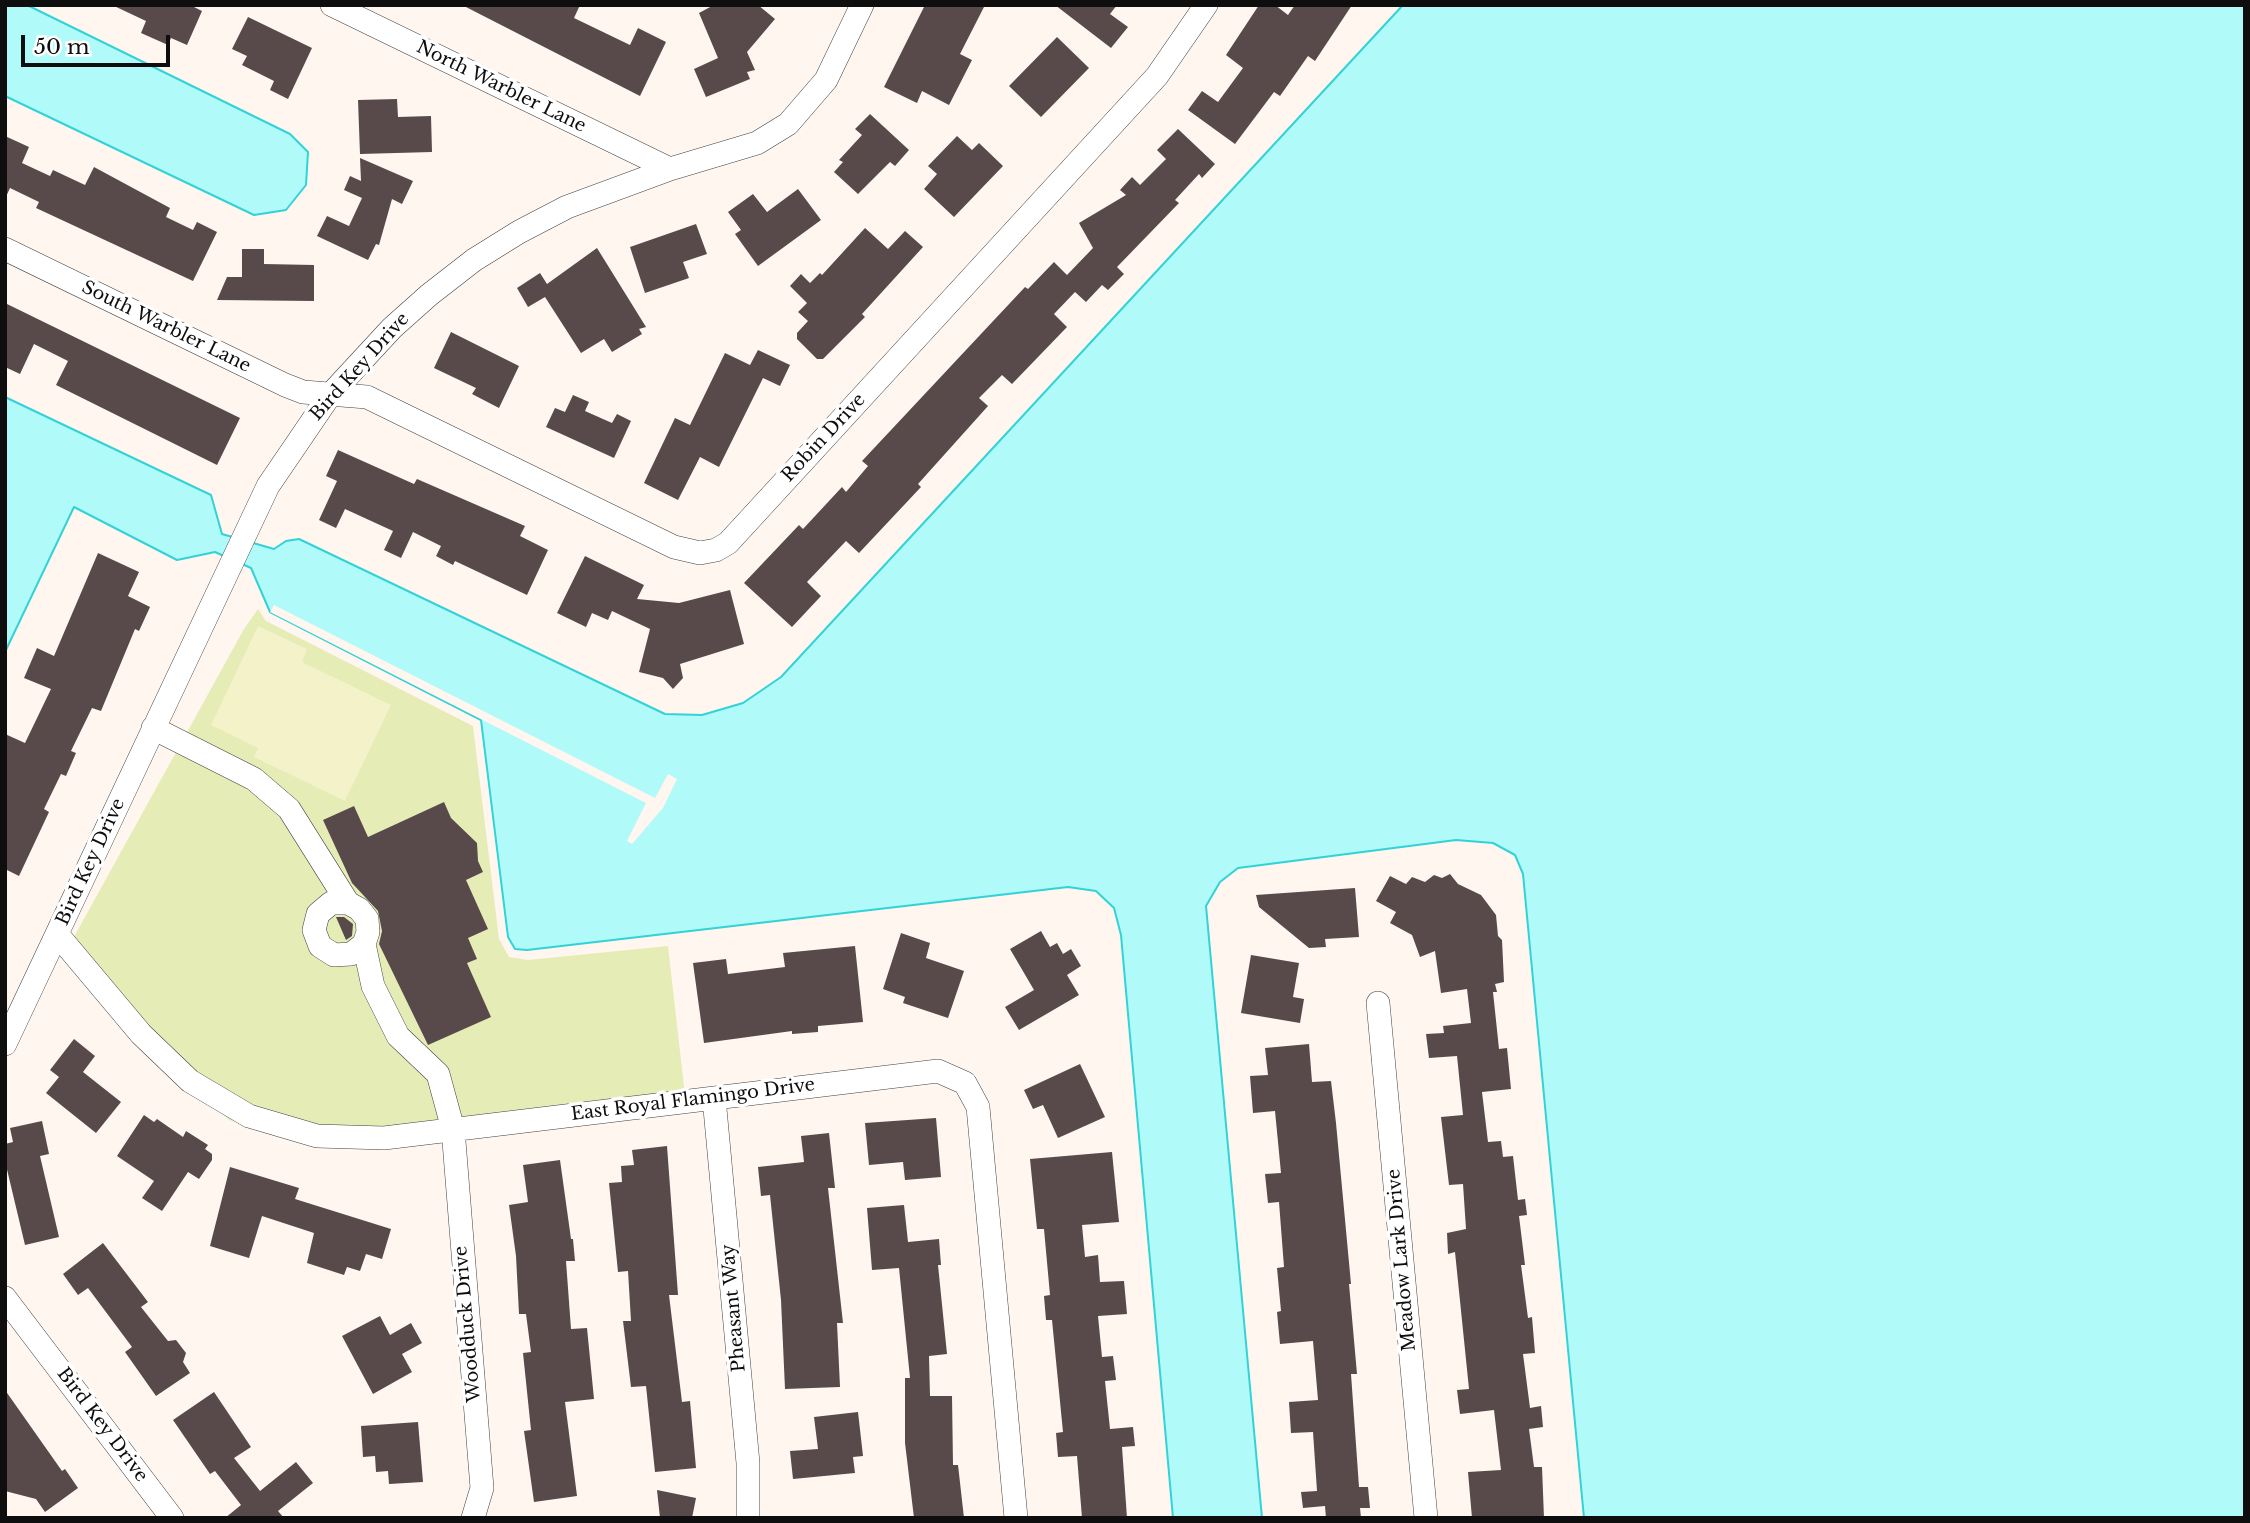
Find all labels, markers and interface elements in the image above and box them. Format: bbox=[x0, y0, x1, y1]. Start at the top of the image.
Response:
scale bar bbox=[24, 21, 173, 65]
text: 50 m bbox=[34, 34, 89, 60]
street label: North Warbler Lane bbox=[413, 37, 589, 137]
street label: South Warbler Lane bbox=[78, 277, 254, 377]
street label: Bird Key Drive bbox=[306, 309, 414, 425]
street label: Robin Drive bbox=[778, 389, 870, 487]
street label: Bird Key Drive bbox=[52, 795, 130, 929]
street label: East Royal Flamingo Drive bbox=[570, 1074, 816, 1126]
street label: Meadow Lark Drive bbox=[1383, 1168, 1421, 1352]
street label: Pheasant Way bbox=[718, 1243, 750, 1373]
street label: Woodduck Drive bbox=[450, 1245, 486, 1403]
street label: Bird Key Drive bbox=[52, 1364, 152, 1486]

